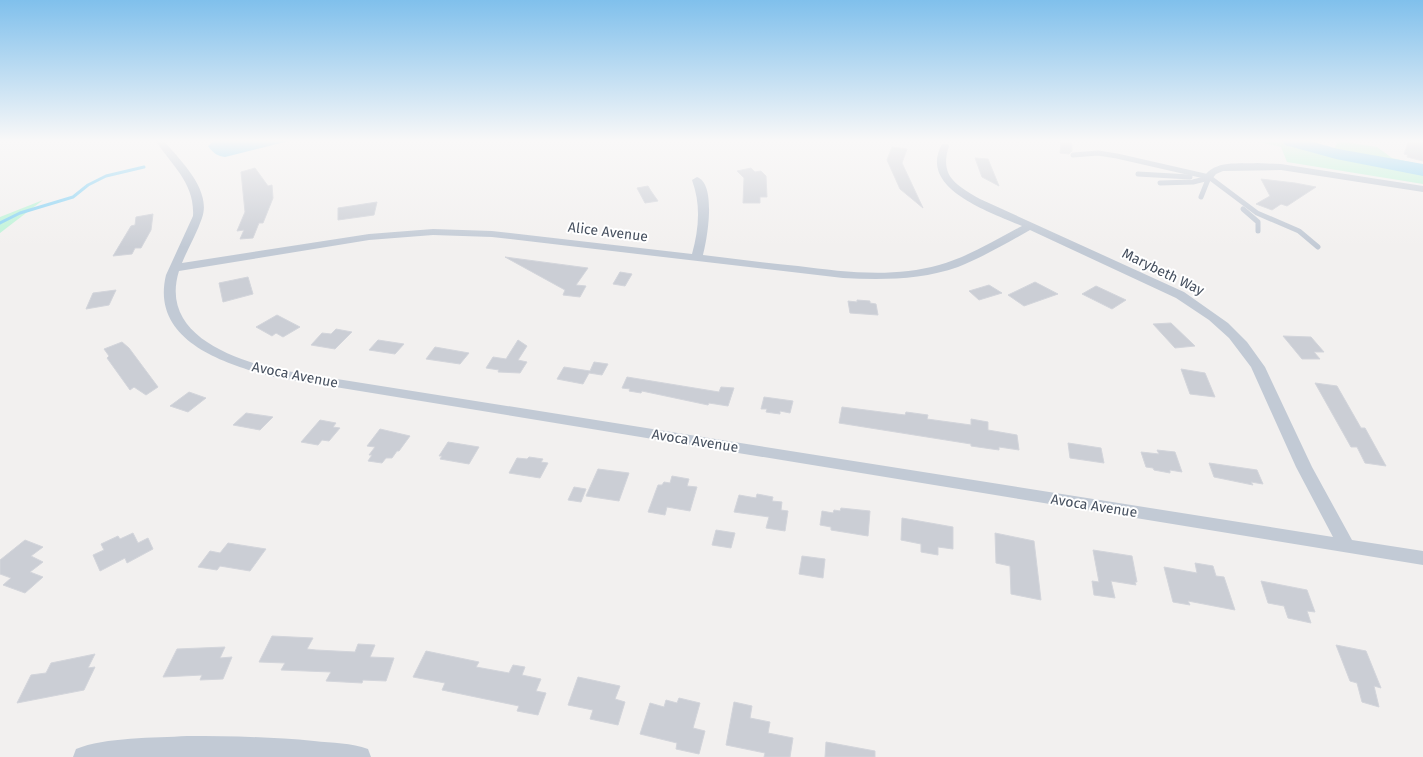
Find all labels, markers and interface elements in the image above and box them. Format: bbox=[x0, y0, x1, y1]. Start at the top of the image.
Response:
street label: Alice Avenue bbox=[567, 219, 649, 245]
street label: Marybeth Way bbox=[1119, 245, 1207, 299]
street label: Avoca Avenue bbox=[250, 358, 340, 392]
street label: Avoca Avenue bbox=[651, 426, 739, 456]
street label: Avoca Avenue bbox=[1050, 491, 1138, 521]

